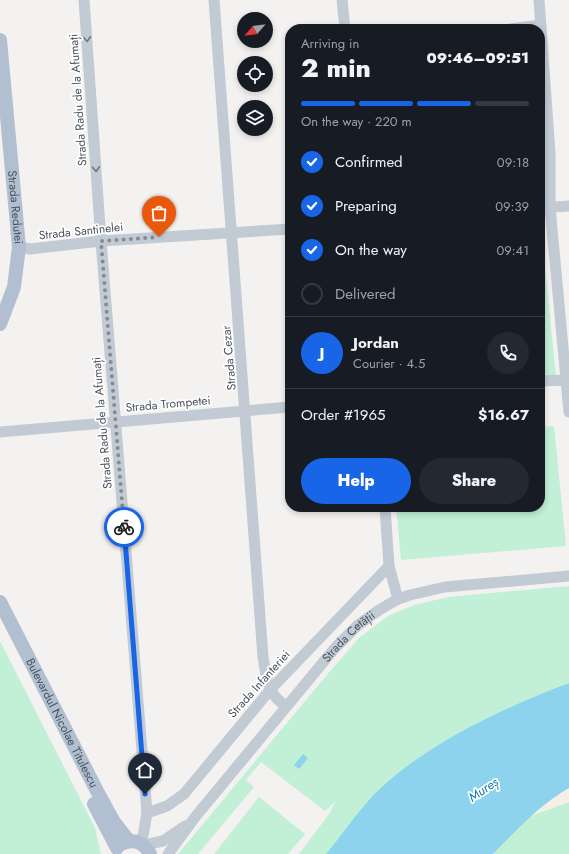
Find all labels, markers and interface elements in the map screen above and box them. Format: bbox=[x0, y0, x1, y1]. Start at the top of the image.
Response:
north arrow bbox=[237, 12, 273, 48]
map controls bbox=[237, 12, 273, 136]
street label: Strada Radu de la Afumați bbox=[64, 33, 92, 167]
text: Arriving in bbox=[301, 34, 359, 53]
one-way arrow bbox=[82, 36, 91, 42]
text: 09:46–09:51 bbox=[426, 47, 529, 69]
text: 2 min bbox=[301, 49, 371, 87]
button: locate bbox=[237, 56, 273, 92]
button: layers bbox=[237, 100, 273, 136]
text: On the way · 220 m bbox=[301, 112, 412, 131]
icon: check bbox=[301, 151, 323, 173]
text: Confirmed bbox=[335, 151, 403, 173]
text: 09:18 bbox=[497, 153, 529, 172]
one-way arrow bbox=[91, 166, 100, 172]
street label: Strada Redutei bbox=[3, 170, 28, 245]
icon: check bbox=[301, 195, 323, 217]
text: Preparing bbox=[335, 195, 397, 217]
pin bbox=[142, 196, 176, 237]
text: 09:39 bbox=[495, 197, 529, 216]
icon: bag bbox=[148, 202, 170, 224]
street label: Strada Santinelei bbox=[38, 218, 124, 244]
icon: check bbox=[301, 239, 323, 261]
text: On the way bbox=[335, 239, 407, 261]
text: 09:41 bbox=[496, 241, 529, 260]
text: Delivered bbox=[335, 283, 396, 305]
street label: Strada Cezar bbox=[217, 324, 241, 391]
text: Jordan bbox=[353, 332, 399, 354]
button: phone bbox=[487, 332, 529, 374]
text: J bbox=[320, 342, 324, 364]
text: Courier · 4.5 bbox=[353, 354, 425, 373]
street label: Strada Radu de la Afumați bbox=[87, 356, 117, 490]
street label: Strada Trompetei bbox=[125, 391, 211, 417]
text: Order #1965 bbox=[301, 404, 385, 426]
text: $16.67 bbox=[478, 404, 529, 426]
button: Help bbox=[301, 458, 411, 504]
button: Share bbox=[419, 458, 529, 504]
courier bbox=[104, 507, 144, 547]
icon: bike bbox=[113, 516, 135, 538]
street label: Strada Cetății bbox=[318, 607, 379, 666]
street label: Strada Infanteriei bbox=[224, 646, 294, 722]
street label: Bulevardul Nicolae Titulescu bbox=[21, 655, 103, 791]
pin bbox=[128, 753, 162, 794]
icon: home bbox=[134, 759, 156, 781]
water label: Mureș bbox=[464, 772, 503, 806]

